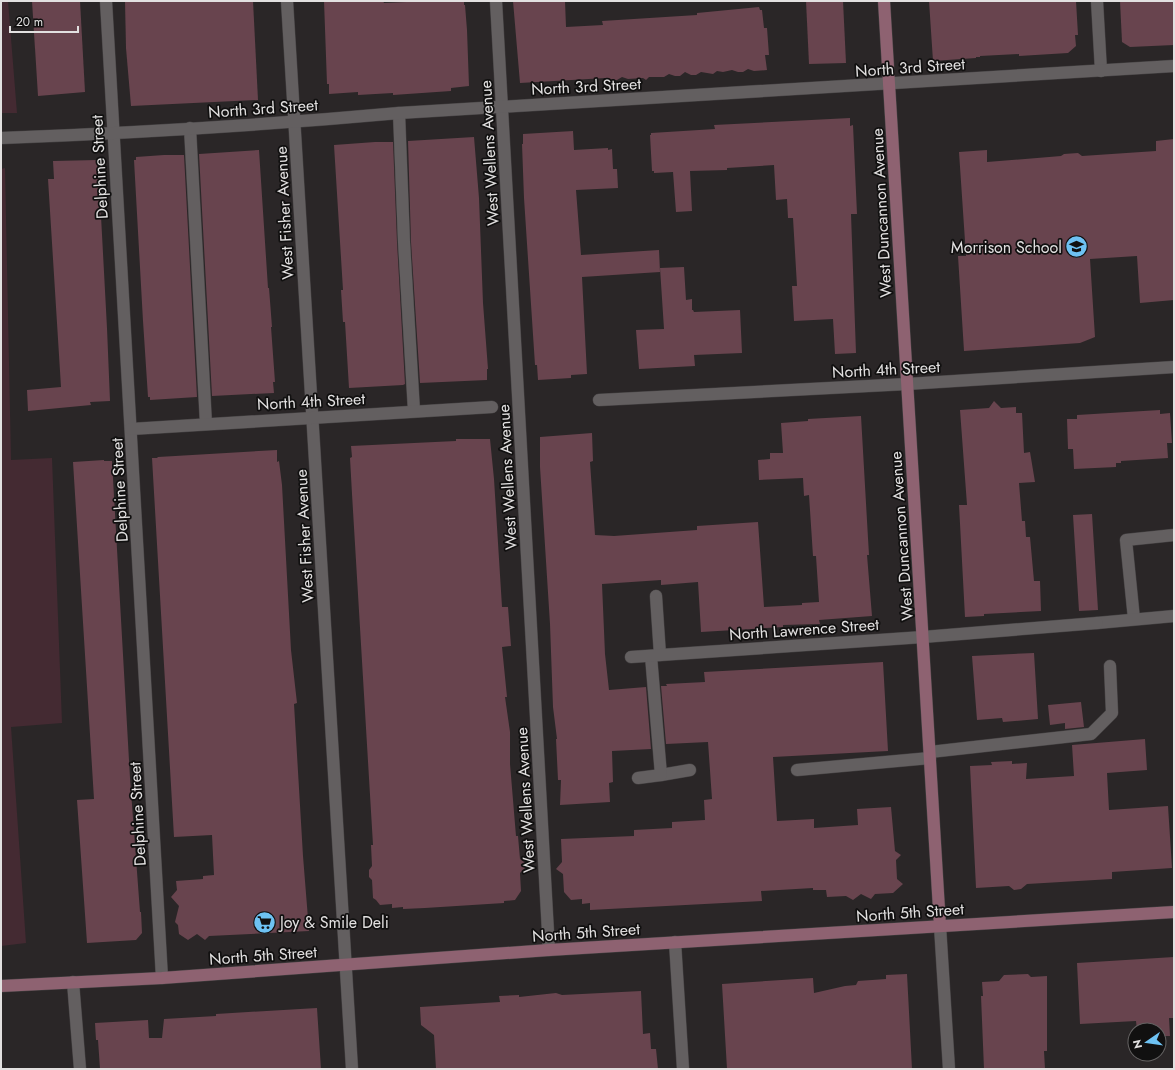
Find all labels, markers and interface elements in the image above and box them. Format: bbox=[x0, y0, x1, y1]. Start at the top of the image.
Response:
scale bar bbox=[10, 8, 78, 34]
text: 20 m bbox=[16, 13, 43, 31]
street label: North 3rd Street bbox=[854, 52, 966, 83]
street label: North 3rd Street bbox=[531, 72, 642, 101]
street label: West Wellens Avenue bbox=[474, 80, 505, 226]
street label: North 3rd Street bbox=[207, 93, 319, 124]
street label: Delphine Street bbox=[85, 114, 114, 220]
street label: West Duncannon Avenue bbox=[866, 128, 897, 298]
street label: West Fisher Avenue bbox=[270, 146, 299, 280]
school or university icon: Morrison School bbox=[1064, 234, 1090, 260]
place label: Morrison School bbox=[951, 236, 1062, 259]
street label: North 4th Street bbox=[831, 355, 941, 384]
street label: North 4th Street bbox=[256, 387, 366, 416]
street label: West Wellens Avenue bbox=[492, 404, 523, 550]
street label: Delphine Street bbox=[105, 437, 134, 543]
street label: West Duncannon Avenue bbox=[884, 451, 919, 621]
street label: West Fisher Avenue bbox=[290, 469, 319, 603]
street label: North Lawrence Street bbox=[728, 613, 880, 646]
street label: West Wellens Avenue bbox=[510, 727, 541, 873]
street label: Delphine Street bbox=[123, 761, 152, 867]
street label: North 5th Street bbox=[855, 897, 965, 928]
supermarket icon: Joy & Smile Deli bbox=[252, 909, 278, 935]
place label: Joy & Smile Deli bbox=[278, 911, 389, 934]
street label: North 5th Street bbox=[531, 917, 641, 948]
street label: North 5th Street bbox=[208, 940, 318, 971]
north arrow bbox=[1127, 1022, 1167, 1062]
text: N bbox=[1128, 1038, 1146, 1050]

